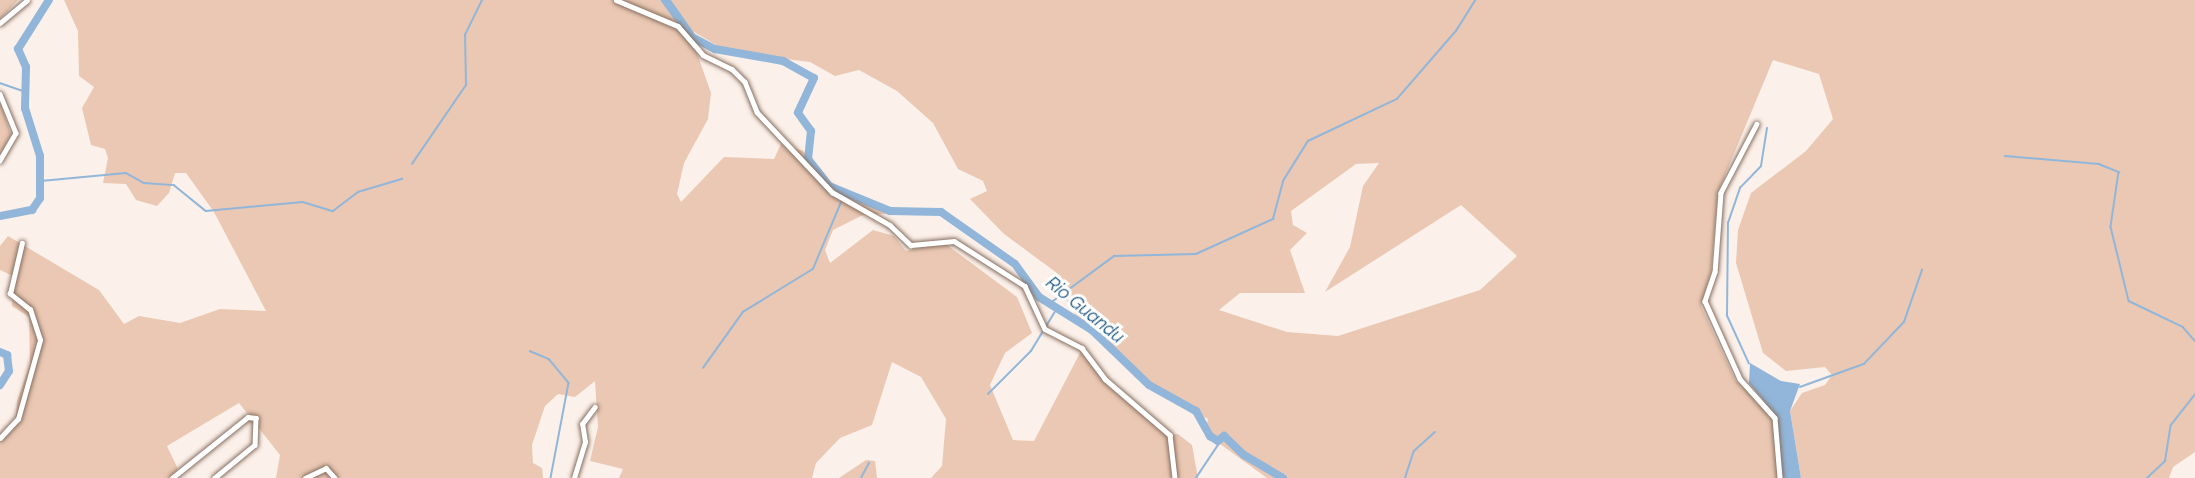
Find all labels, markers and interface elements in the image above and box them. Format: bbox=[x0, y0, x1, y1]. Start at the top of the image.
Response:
water label: Rio Guandu bbox=[1042, 272, 1128, 348]

